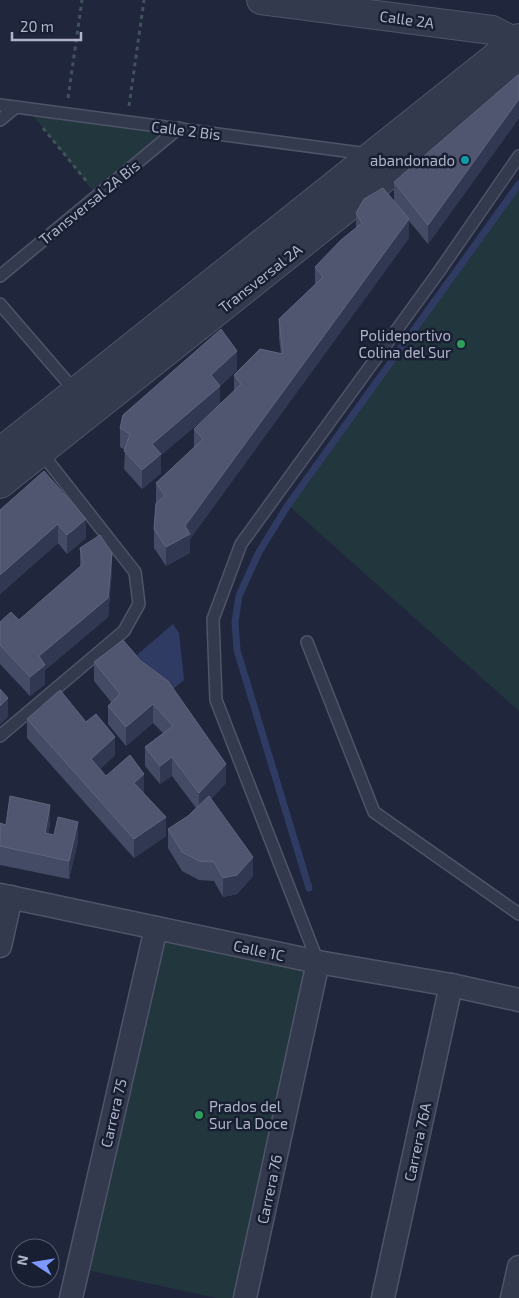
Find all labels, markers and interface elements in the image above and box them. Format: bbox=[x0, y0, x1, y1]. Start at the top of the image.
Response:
street label: Calle 2A bbox=[379, 6, 436, 32]
scale bar bbox=[12, 10, 81, 42]
text: 20 m bbox=[20, 17, 54, 35]
street label: Calle 2 Bis bbox=[150, 117, 222, 143]
place label: abandonado bbox=[370, 151, 455, 169]
marker: abandonado bbox=[459, 154, 471, 166]
street label: Transversal 2A Bis bbox=[35, 156, 143, 248]
street label: Transversal 2A bbox=[215, 239, 306, 316]
place label: Polideportivo Colina del Sur bbox=[358, 326, 451, 361]
marker: Polideportivo Colina del Sur bbox=[455, 338, 467, 350]
street label: Calle 1C bbox=[232, 936, 287, 964]
street label: Carrera 75 bbox=[96, 1077, 130, 1149]
place label: Prados del Sur La Doce bbox=[209, 1097, 288, 1132]
street label: Carrera 76A bbox=[400, 1100, 434, 1183]
marker: Prados del Sur La Doce bbox=[193, 1109, 205, 1121]
street label: Carrera 76 bbox=[253, 1153, 285, 1225]
north arrow bbox=[10, 1238, 60, 1288]
text: N bbox=[12, 1253, 31, 1267]

